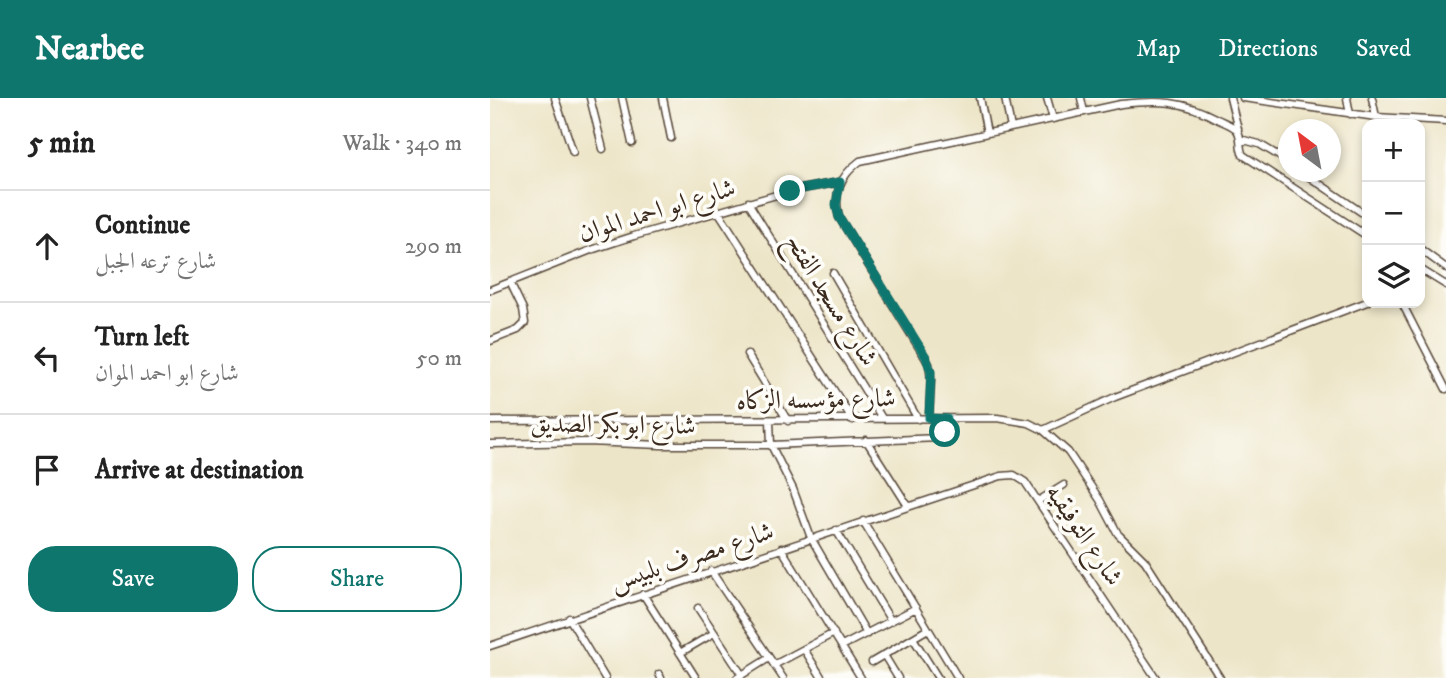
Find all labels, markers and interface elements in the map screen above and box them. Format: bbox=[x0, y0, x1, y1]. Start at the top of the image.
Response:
text: Nearbee bbox=[35, 29, 144, 70]
text: Map bbox=[1136, 34, 1181, 64]
text: Directions bbox=[1219, 34, 1318, 64]
text: Saved bbox=[1356, 34, 1411, 64]
north arrow bbox=[1278, 119, 1341, 182]
map controls bbox=[1362, 119, 1425, 308]
button: + bbox=[1362, 119, 1425, 182]
text: 5 min bbox=[28, 125, 95, 162]
text: Walk · 340 m bbox=[342, 129, 462, 158]
street label: شارع ابو احمد الموان bbox=[574, 171, 741, 254]
route end bbox=[774, 175, 805, 206]
button: − bbox=[1362, 182, 1425, 245]
text: Continue bbox=[95, 209, 190, 242]
icon: ahead bbox=[28, 227, 66, 265]
street label: شارع مسجد الفتح bbox=[772, 228, 885, 376]
text: 290 m bbox=[405, 232, 462, 261]
button: layers bbox=[1362, 245, 1425, 308]
text: شارع ترعه الجبل bbox=[95, 247, 216, 276]
text: Turn left bbox=[95, 321, 189, 354]
icon: left bbox=[28, 339, 66, 377]
text: 50 m bbox=[416, 344, 462, 373]
text: شارع ابو احمد الموان bbox=[95, 359, 239, 388]
street label: شارع مؤسسه الزكاه bbox=[736, 382, 896, 422]
street label: شارع ابو بكر الصديق bbox=[530, 407, 696, 447]
route start bbox=[929, 416, 960, 447]
icon: arrive bbox=[28, 451, 66, 489]
text: Arrive at destination bbox=[95, 454, 304, 487]
street label: شارع التوفيقيه bbox=[1034, 478, 1130, 595]
street label: شارع مصرف بلبيس bbox=[606, 515, 779, 603]
button: Save bbox=[28, 546, 238, 612]
button: Share bbox=[252, 546, 462, 612]

